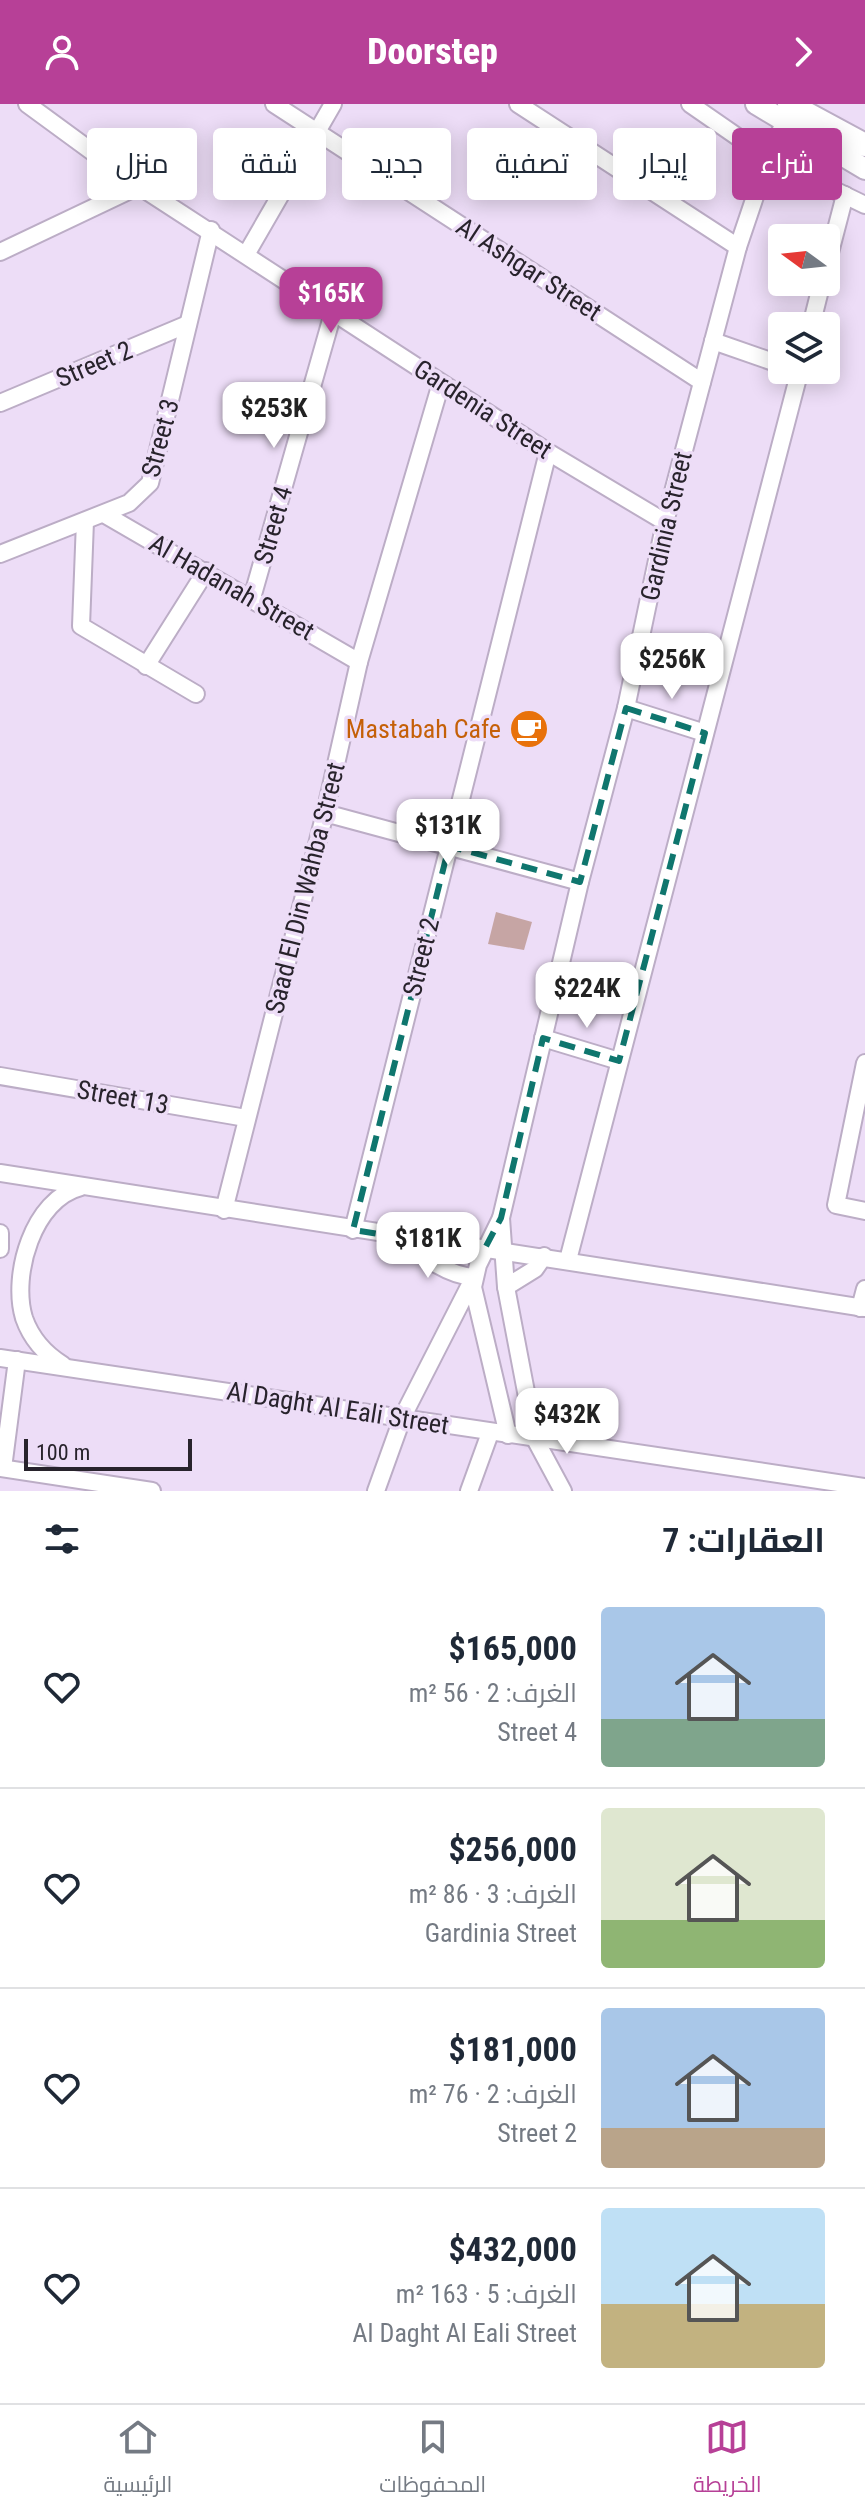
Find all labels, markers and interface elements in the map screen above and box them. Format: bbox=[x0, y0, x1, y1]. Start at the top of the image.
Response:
icon: person bbox=[40, 30, 84, 74]
icon: forward bbox=[781, 30, 825, 74]
text: Doorstep bbox=[367, 31, 498, 73]
chip: منزل bbox=[87, 128, 197, 200]
chip: شقة bbox=[213, 128, 326, 200]
chip: جديد bbox=[342, 128, 451, 200]
chip: تصفية bbox=[467, 128, 597, 200]
chip: إيجار bbox=[613, 128, 716, 200]
chip: شراء bbox=[732, 128, 842, 200]
street label: Al Ashgar Street bbox=[451, 211, 607, 327]
north arrow bbox=[768, 224, 840, 296]
map controls bbox=[768, 224, 840, 384]
pin: $165K bbox=[275, 267, 387, 335]
text: $165K bbox=[298, 278, 364, 308]
button: layers bbox=[768, 312, 840, 384]
street label: Street 2 bbox=[51, 335, 137, 393]
street label: Gardenia Street bbox=[408, 353, 558, 465]
pin: $253K bbox=[218, 382, 330, 450]
text: $253K bbox=[241, 393, 307, 423]
street label: Street 3 bbox=[135, 396, 185, 480]
street label: Gardinia Street bbox=[634, 448, 698, 604]
street label: Street 4 bbox=[248, 482, 298, 567]
street label: Al Hadanah Street bbox=[144, 528, 320, 646]
pin: $256K bbox=[616, 633, 728, 701]
text: $256K bbox=[639, 644, 705, 674]
cafe icon: Mastabah Cafe bbox=[508, 708, 550, 750]
place label: Mastabah Cafe bbox=[346, 714, 501, 744]
street label: Saad El Din Wahba Street bbox=[259, 759, 351, 1017]
pin: $131K bbox=[392, 799, 504, 867]
text: $131K bbox=[415, 810, 481, 840]
street label: Street 2 bbox=[397, 915, 445, 999]
pin: $224K bbox=[531, 962, 643, 1030]
text: $224K bbox=[554, 973, 620, 1003]
street label: Street 13 bbox=[75, 1074, 171, 1120]
pin: $181K bbox=[372, 1212, 484, 1280]
text: $181K bbox=[395, 1223, 461, 1253]
street label: Al Daght Al Eali Street bbox=[225, 1376, 451, 1440]
pin: $432K bbox=[511, 1388, 623, 1456]
text: $432K bbox=[534, 1399, 600, 1429]
scale bar bbox=[24, 1435, 192, 1471]
text: 100 m bbox=[36, 1440, 90, 1465]
icon: filters bbox=[40, 1517, 84, 1561]
text: العقارات: 7 bbox=[662, 1520, 825, 1560]
text: $165,000 bbox=[448, 1628, 577, 1668]
icon: home bbox=[665, 1639, 761, 1735]
icon: heart bbox=[40, 1665, 84, 1709]
text: الغرف: 2 · 56 m² bbox=[409, 1678, 577, 1708]
text: Street 4 bbox=[497, 1717, 577, 1747]
text: $256,000 bbox=[448, 1829, 577, 1869]
icon: home bbox=[665, 1840, 761, 1936]
icon: heart bbox=[40, 1866, 84, 1910]
text: الغرف: 3 · 86 m² bbox=[409, 1879, 577, 1909]
text: Gardinia Street bbox=[425, 1918, 577, 1948]
text: $181,000 bbox=[448, 2029, 577, 2069]
icon: home bbox=[665, 2040, 761, 2136]
icon: heart bbox=[40, 2066, 84, 2110]
text: الغرف: 2 · 76 m² bbox=[409, 2079, 577, 2109]
text: Street 2 bbox=[497, 2118, 577, 2148]
text: $432,000 bbox=[448, 2229, 577, 2269]
icon: home bbox=[665, 2240, 761, 2336]
icon: heart bbox=[40, 2266, 84, 2310]
text: الغرف: 5 · 163 m² bbox=[396, 2279, 577, 2309]
text: Al Daght Al Eali Street bbox=[353, 2318, 577, 2348]
tab: الرئيسية bbox=[103, 2415, 172, 2505]
tab: المحفوظات bbox=[379, 2415, 486, 2505]
tab: الخريطة bbox=[693, 2415, 762, 2505]

